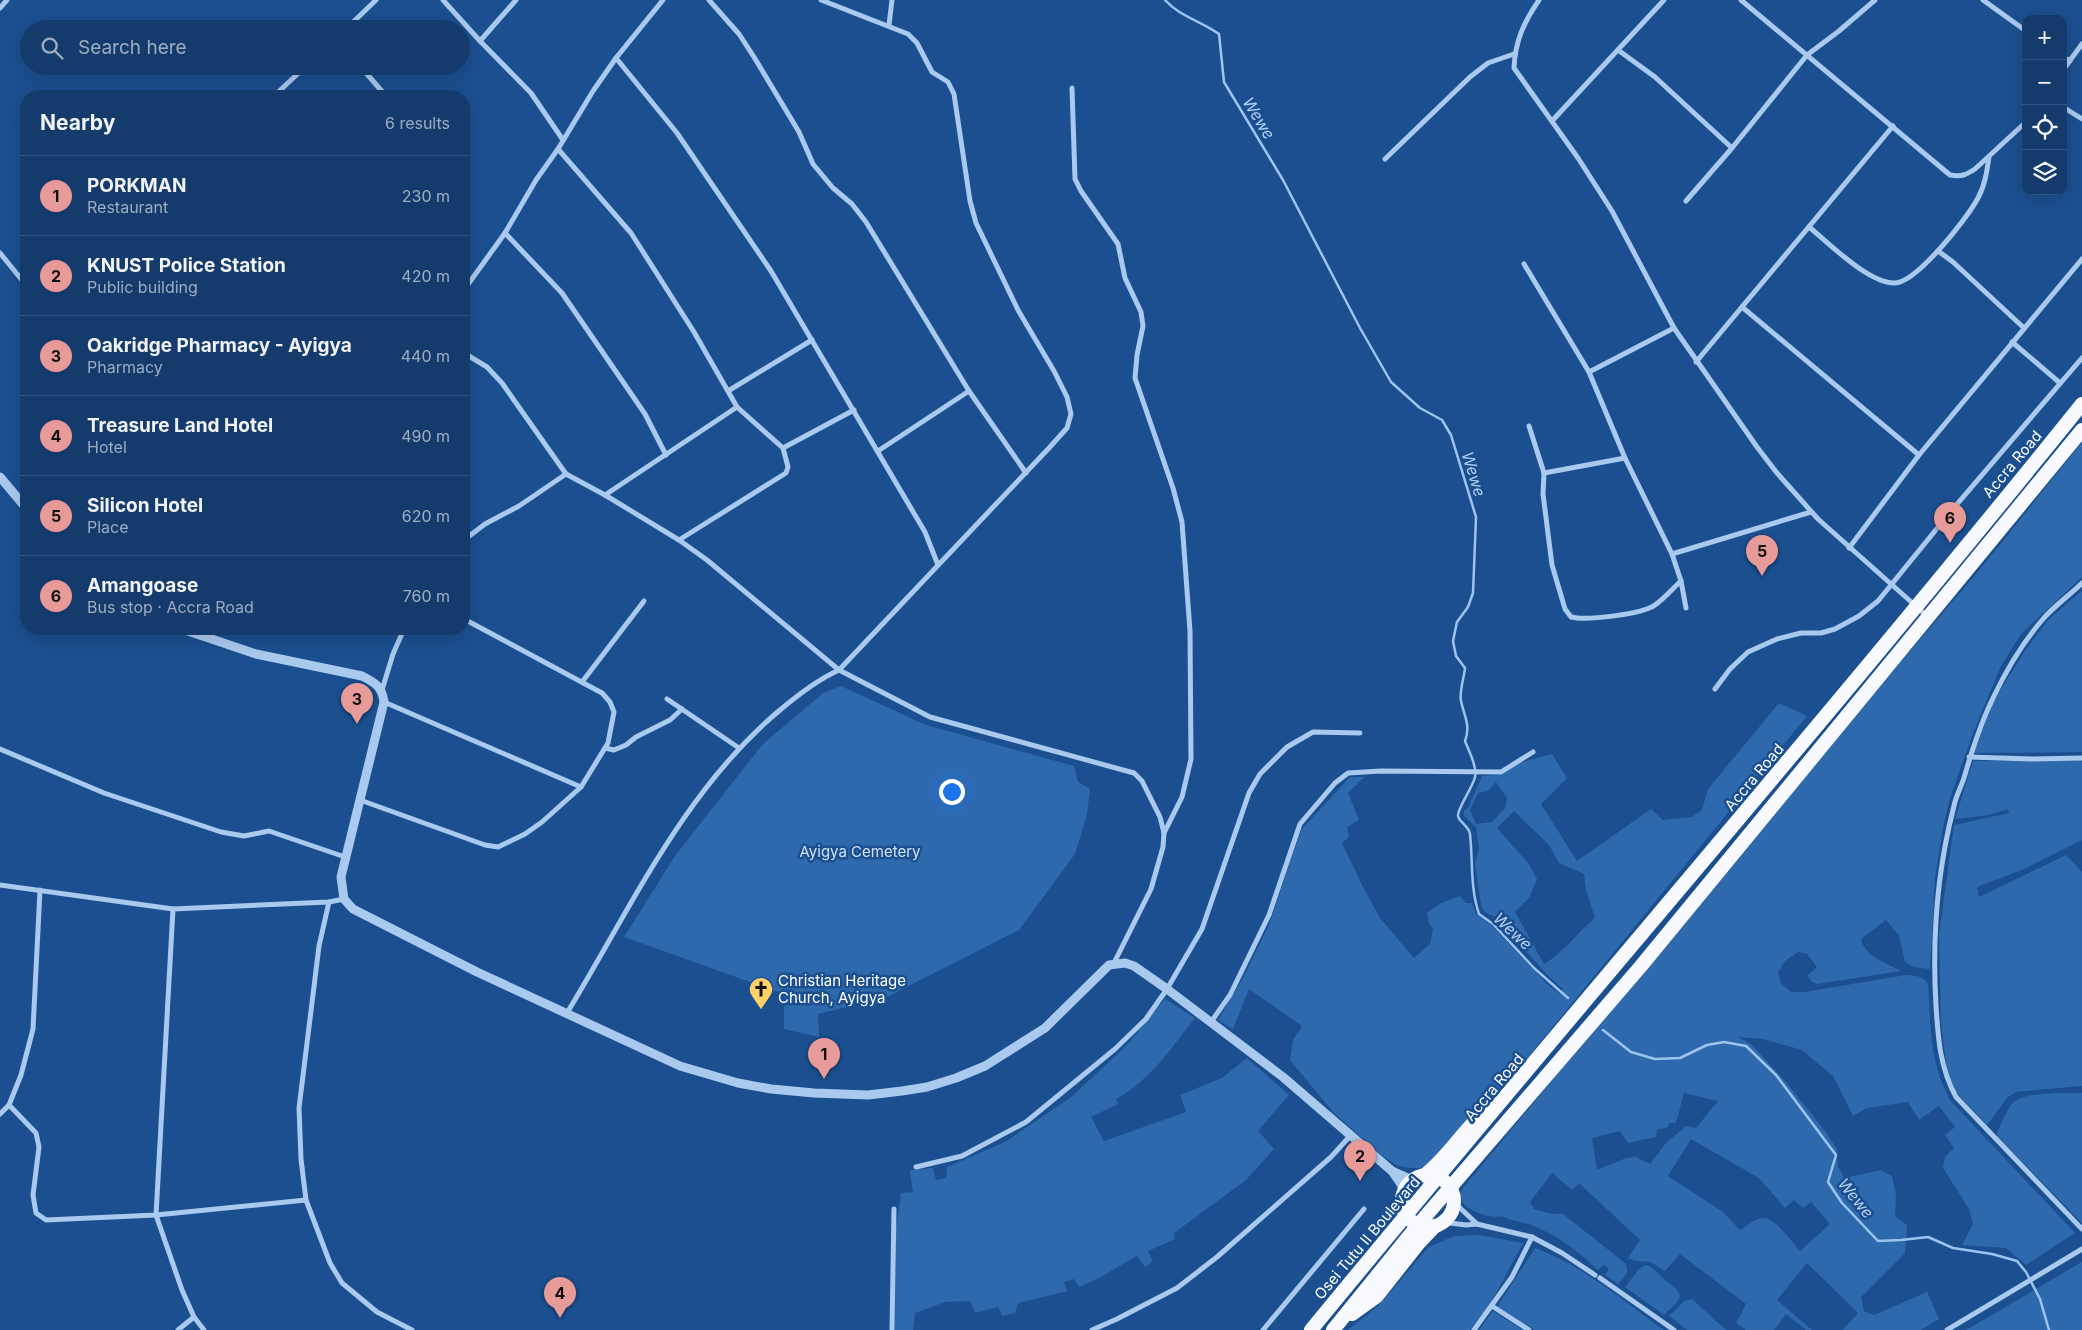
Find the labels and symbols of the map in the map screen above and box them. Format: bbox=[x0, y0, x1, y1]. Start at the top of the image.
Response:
water label: Wewe bbox=[1239, 93, 1279, 143]
street label: Accra Road bbox=[1978, 426, 2046, 502]
water label: Wewe bbox=[1458, 449, 1490, 499]
pin: 6 bbox=[1934, 502, 1966, 543]
pin: 5 bbox=[1746, 535, 1778, 576]
pin: 3 bbox=[341, 683, 373, 724]
street label: Accra Road bbox=[1720, 739, 1788, 815]
your location bbox=[939, 779, 965, 805]
park label: Ayigya Cemetery bbox=[800, 842, 921, 861]
water label: Wewe bbox=[1489, 908, 1537, 954]
place label: Christian Heritage Church, Ayigya bbox=[778, 971, 906, 1007]
church icon: Christian Heritage Church, Ayigya bbox=[748, 976, 774, 1010]
pin: 1 bbox=[808, 1038, 840, 1079]
street label: Accra Road bbox=[1460, 1049, 1528, 1125]
pin: 2 bbox=[1344, 1140, 1376, 1181]
street label: Osei Tutu II Boulevard bbox=[1310, 1173, 1424, 1303]
water label: Wewe bbox=[1834, 1174, 1878, 1222]
pin: 4 bbox=[544, 1277, 576, 1318]

